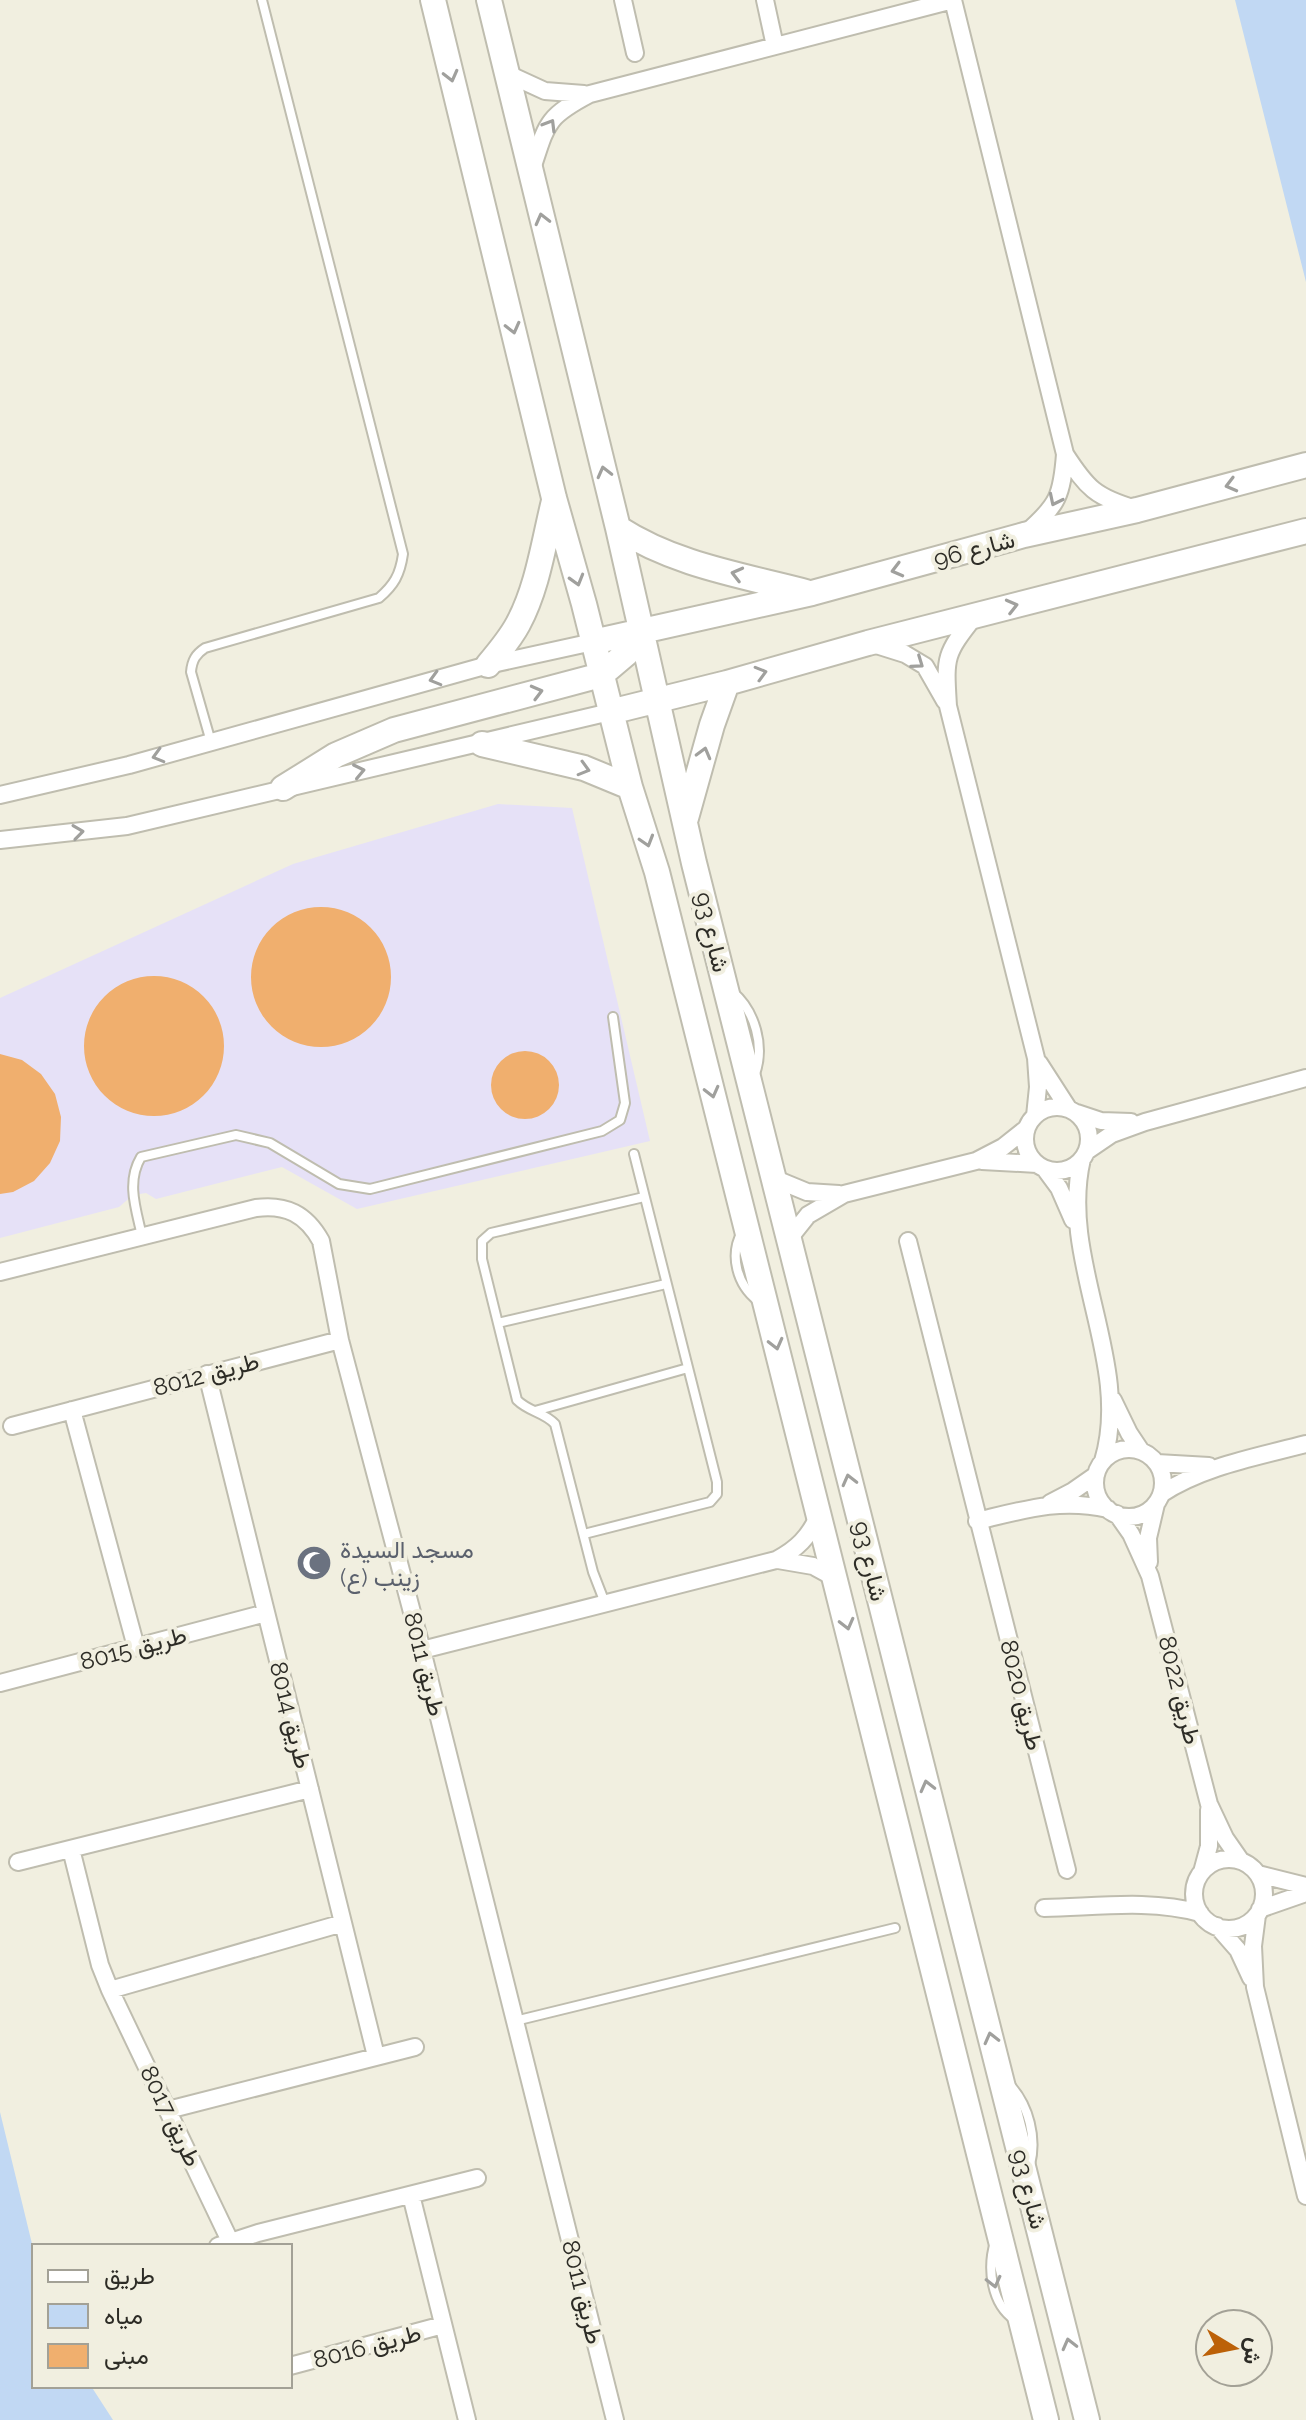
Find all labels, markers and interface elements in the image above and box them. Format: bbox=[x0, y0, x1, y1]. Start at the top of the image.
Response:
one-way arrow bbox=[442, 68, 459, 82]
one-way arrow bbox=[540, 120, 555, 134]
one-way arrow bbox=[534, 213, 551, 227]
one-way arrow bbox=[503, 321, 520, 335]
one-way arrow bbox=[597, 465, 614, 479]
one-way arrow bbox=[1224, 476, 1238, 493]
one-way arrow bbox=[1049, 491, 1065, 506]
street label: شارع 96 bbox=[930, 524, 1018, 576]
one-way arrow bbox=[891, 561, 905, 577]
one-way arrow bbox=[730, 566, 744, 583]
one-way arrow bbox=[568, 573, 585, 587]
one-way arrow bbox=[1005, 599, 1019, 616]
one-way arrow bbox=[909, 653, 923, 668]
one-way arrow bbox=[754, 666, 768, 683]
one-way arrow bbox=[429, 670, 443, 687]
one-way arrow bbox=[530, 684, 544, 701]
one-way arrow bbox=[152, 747, 165, 764]
one-way arrow bbox=[695, 747, 711, 761]
one-way arrow bbox=[577, 760, 591, 776]
one-way arrow bbox=[351, 763, 365, 780]
one-way arrow bbox=[71, 824, 84, 841]
one-way arrow bbox=[637, 833, 653, 847]
street label: شارع 93 bbox=[686, 889, 736, 975]
one-way arrow bbox=[703, 1085, 720, 1099]
one-way arrow bbox=[767, 1337, 784, 1351]
street label: طريق 8012 bbox=[150, 1346, 263, 1403]
one-way arrow bbox=[841, 1473, 858, 1487]
street label: شارع 93 bbox=[844, 1518, 894, 1604]
place label: مسجد السيدة زينب (ع) bbox=[340, 1535, 474, 1594]
mosque icon: مسجد السيدة زينب (ع) bbox=[295, 1544, 333, 1582]
street label: طريق 8011 bbox=[397, 1609, 452, 1719]
one-way arrow bbox=[837, 1616, 854, 1630]
street label: طريق 8015 bbox=[76, 1620, 190, 1677]
street label: طريق 8022 bbox=[1152, 1633, 1207, 1748]
street label: طريق 8020 bbox=[993, 1637, 1050, 1754]
street label: طريق 8014 bbox=[263, 1658, 318, 1772]
one-way arrow bbox=[919, 1780, 936, 1793]
one-way arrow bbox=[983, 2032, 1000, 2045]
street label: طريق 8017 bbox=[133, 2061, 208, 2172]
street label: شارع 93 bbox=[1003, 2146, 1054, 2233]
street label: طريق 8011 bbox=[555, 2237, 610, 2347]
legend bbox=[32, 2244, 292, 2388]
text: طريق bbox=[104, 2261, 155, 2291]
one-way arrow bbox=[984, 2275, 1001, 2289]
text: مياه bbox=[104, 2301, 143, 2330]
north arrow bbox=[1194, 2308, 1274, 2388]
street label: طريق 8016 bbox=[310, 2318, 424, 2375]
text: ش bbox=[1238, 2336, 1269, 2367]
one-way arrow bbox=[1061, 2338, 1078, 2352]
text: مبنى bbox=[104, 2341, 149, 2370]

